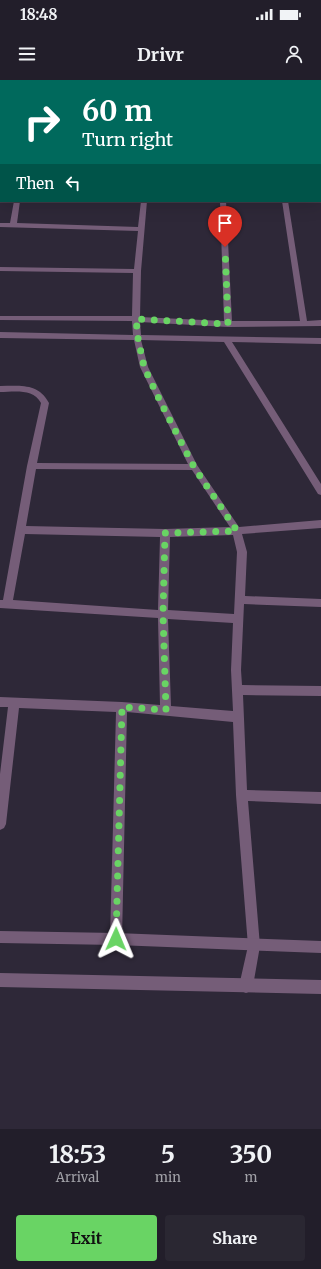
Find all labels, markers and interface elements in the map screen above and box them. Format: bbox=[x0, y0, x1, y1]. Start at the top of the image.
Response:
text: 18:48 bbox=[20, 5, 57, 24]
icon: menu bbox=[16, 43, 38, 65]
text: Drivr bbox=[137, 43, 184, 66]
icon: person bbox=[283, 43, 305, 65]
text: 60 m bbox=[82, 93, 152, 129]
icon: right bbox=[16, 96, 68, 148]
text: Turn right bbox=[82, 128, 173, 151]
icon: left bbox=[62, 172, 84, 194]
text: Then bbox=[16, 174, 54, 193]
pin bbox=[208, 206, 242, 247]
icon: arrive bbox=[214, 212, 236, 234]
position arrow bbox=[95, 918, 137, 960]
text: 18:53 bbox=[49, 1139, 106, 1170]
text: 5 bbox=[161, 1139, 175, 1170]
text: 350 bbox=[230, 1139, 272, 1170]
text: Arrival bbox=[56, 1169, 99, 1186]
text: min bbox=[155, 1169, 181, 1186]
text: m bbox=[244, 1169, 257, 1186]
button: Exit bbox=[16, 1215, 157, 1261]
button: Share bbox=[165, 1215, 305, 1261]

